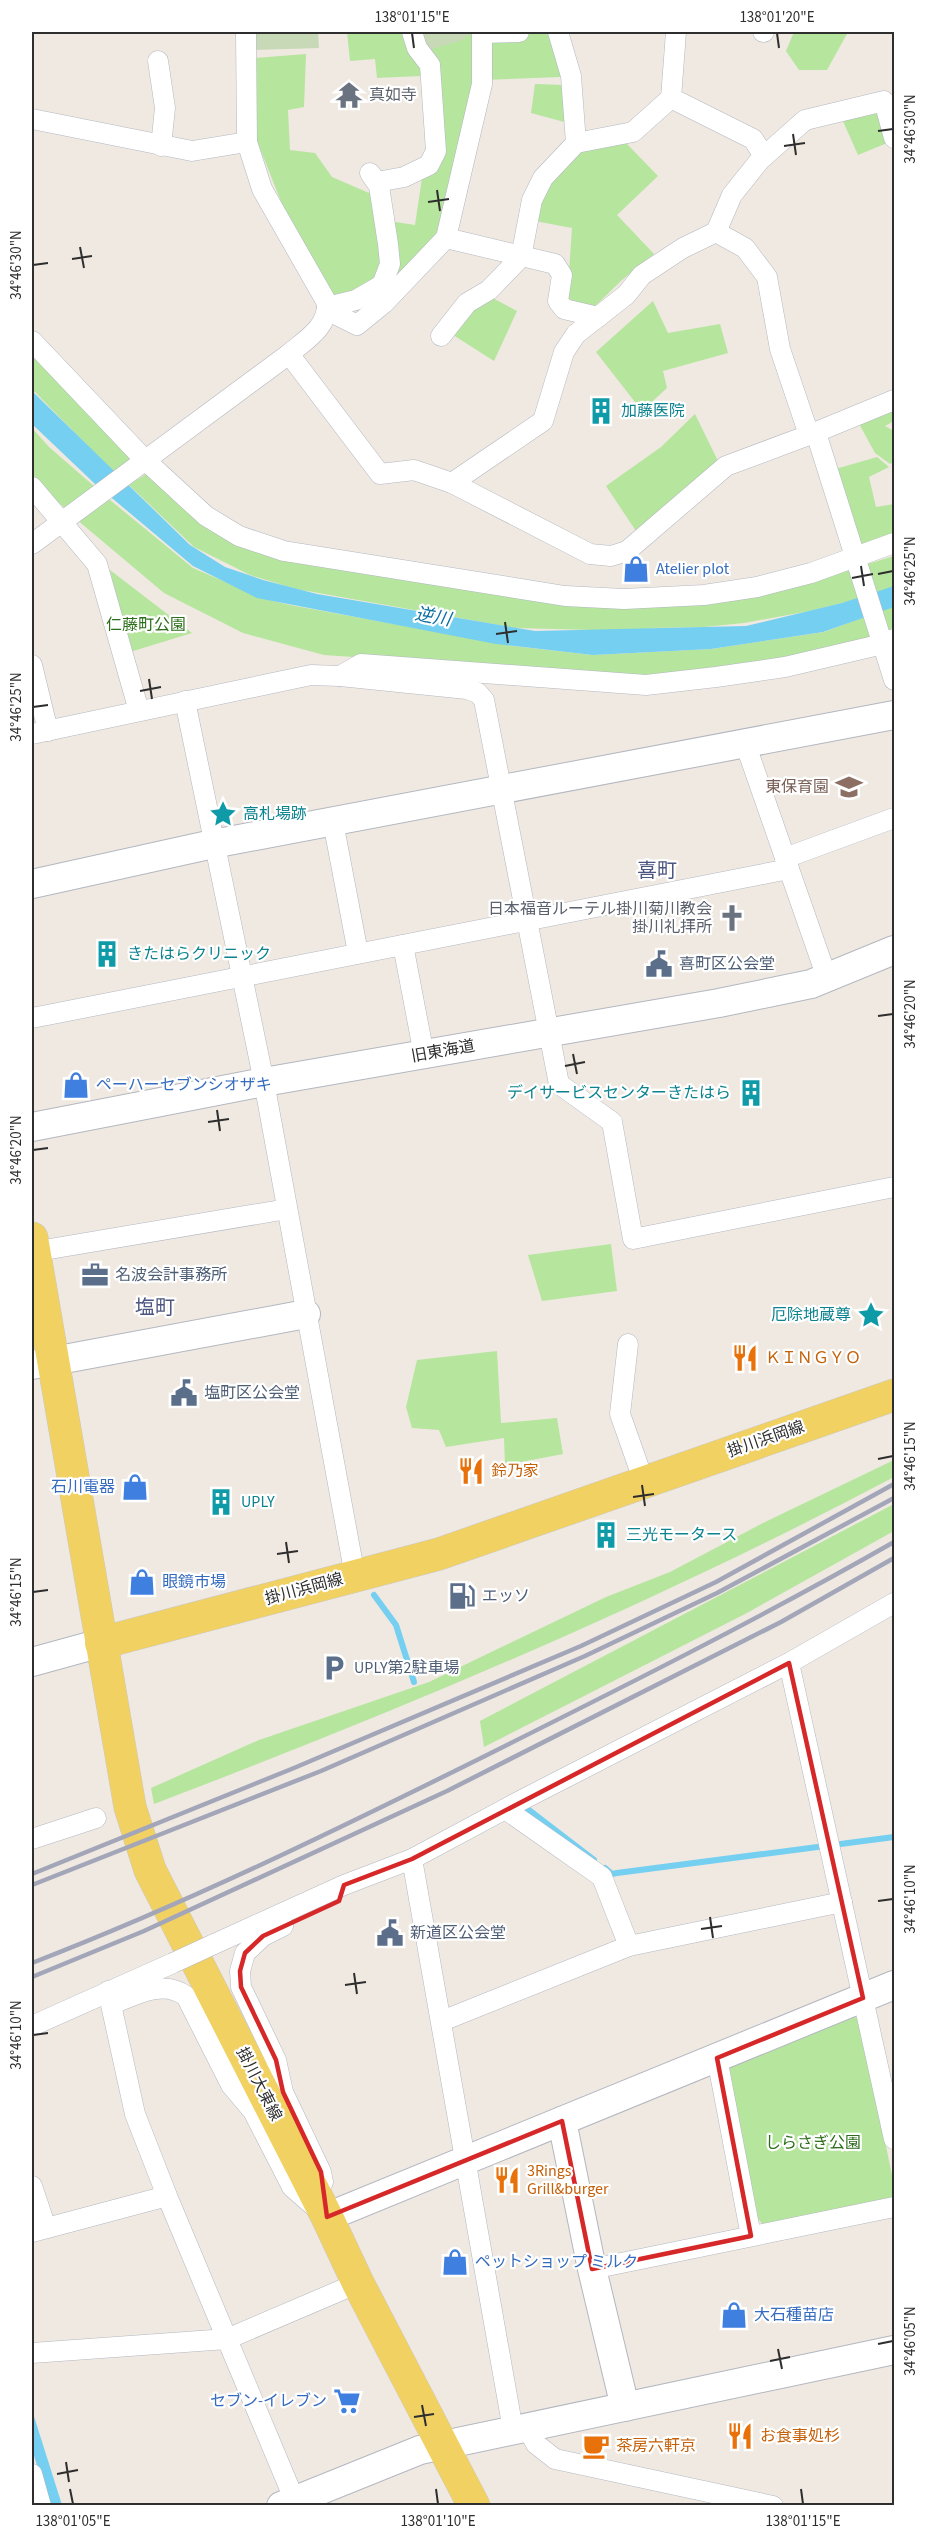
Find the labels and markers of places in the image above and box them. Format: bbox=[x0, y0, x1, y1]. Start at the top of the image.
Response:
temple icon: 真如寺 bbox=[334, 80, 364, 110]
place label: 真如寺 bbox=[369, 84, 417, 106]
building icon: 加藤医院 bbox=[586, 396, 616, 426]
place label: 加藤医院 bbox=[621, 400, 685, 422]
shop icon: Atelier plot bbox=[621, 554, 651, 584]
place label: Atelier plot bbox=[656, 558, 730, 580]
school or university icon: 東保育園 bbox=[834, 772, 864, 802]
place label: 東保育園 bbox=[765, 776, 829, 798]
place icon: 高札場跡 bbox=[208, 799, 238, 829]
place label: 高札場跡 bbox=[243, 803, 307, 825]
place label: 日本福音ルーテル掛川菊川教会 掛川礼拝所 bbox=[488, 898, 712, 938]
church icon: 日本福音ルーテル掛川菊川教会 掛川礼拝所 bbox=[717, 903, 747, 933]
building icon: きたはらクリニック bbox=[92, 939, 122, 969]
place label: きたはらクリニック bbox=[127, 943, 271, 965]
public building icon: 喜町区公会堂 bbox=[644, 949, 674, 979]
place label: 喜町区公会堂 bbox=[679, 953, 775, 975]
shop icon: ペーハーセブンシオザキ bbox=[61, 1070, 91, 1100]
place label: ペーハーセブンシオザキ bbox=[96, 1074, 272, 1096]
building icon: デイサービスセンターきたはら bbox=[736, 1078, 766, 1108]
place label: デイサービスセンターきたはら bbox=[507, 1082, 731, 1104]
office icon: 名波会計事務所 bbox=[80, 1260, 110, 1290]
place label: 名波会計事務所 bbox=[115, 1264, 227, 1286]
place icon: 厄除地蔵尊 bbox=[856, 1300, 886, 1330]
place label: 厄除地蔵尊 bbox=[771, 1304, 851, 1326]
restaurant icon: ＫＩＮＧＹＯ bbox=[730, 1343, 760, 1373]
place label: ＫＩＮＧＹＯ bbox=[765, 1347, 861, 1369]
public building icon: 塩町区公会堂 bbox=[169, 1378, 199, 1408]
place label: 塩町区公会堂 bbox=[204, 1382, 300, 1404]
restaurant icon: 鈴乃家 bbox=[456, 1456, 486, 1486]
place label: 鈴乃家 bbox=[491, 1460, 539, 1482]
shop icon: 石川電器 bbox=[120, 1472, 150, 1502]
place label: 石川電器 bbox=[51, 1476, 115, 1498]
building icon: UPLY bbox=[206, 1487, 236, 1517]
place label: UPLY bbox=[241, 1491, 275, 1513]
building icon: 三光モータース bbox=[591, 1520, 621, 1550]
place label: 三光モータース bbox=[626, 1524, 737, 1546]
shop icon: 眼鏡市場 bbox=[127, 1567, 157, 1597]
place label: 眼鏡市場 bbox=[162, 1571, 226, 1593]
fuel station icon: エッソ bbox=[447, 1581, 477, 1611]
place label: エッソ bbox=[482, 1585, 530, 1607]
parking icon: UPLY第2駐車場 bbox=[319, 1653, 349, 1683]
place label: UPLY第2駐車場 bbox=[354, 1657, 460, 1679]
public building icon: 新道区公会堂 bbox=[375, 1918, 405, 1948]
place label: 新道区公会堂 bbox=[410, 1922, 506, 1944]
place label: 3Rings Grill&burger bbox=[527, 2160, 609, 2200]
restaurant icon: 3Rings Grill&burger bbox=[492, 2165, 522, 2195]
shop icon: ペットショップ ミルク bbox=[440, 2247, 470, 2277]
place label: ペットショップ ミルク bbox=[475, 2251, 638, 2273]
shop icon: 大石種苗店 bbox=[719, 2300, 749, 2330]
place label: 大石種苗店 bbox=[754, 2304, 834, 2326]
supermarket icon: セブン-イレブン bbox=[332, 2386, 362, 2416]
place label: セブン-イレブン bbox=[210, 2390, 327, 2412]
restaurant icon: お食事処杉 bbox=[725, 2421, 755, 2451]
place label: お食事処杉 bbox=[760, 2425, 840, 2447]
cafe icon: 茶房六軒京 bbox=[581, 2431, 611, 2461]
place label: 茶房六軒京 bbox=[616, 2435, 696, 2457]

